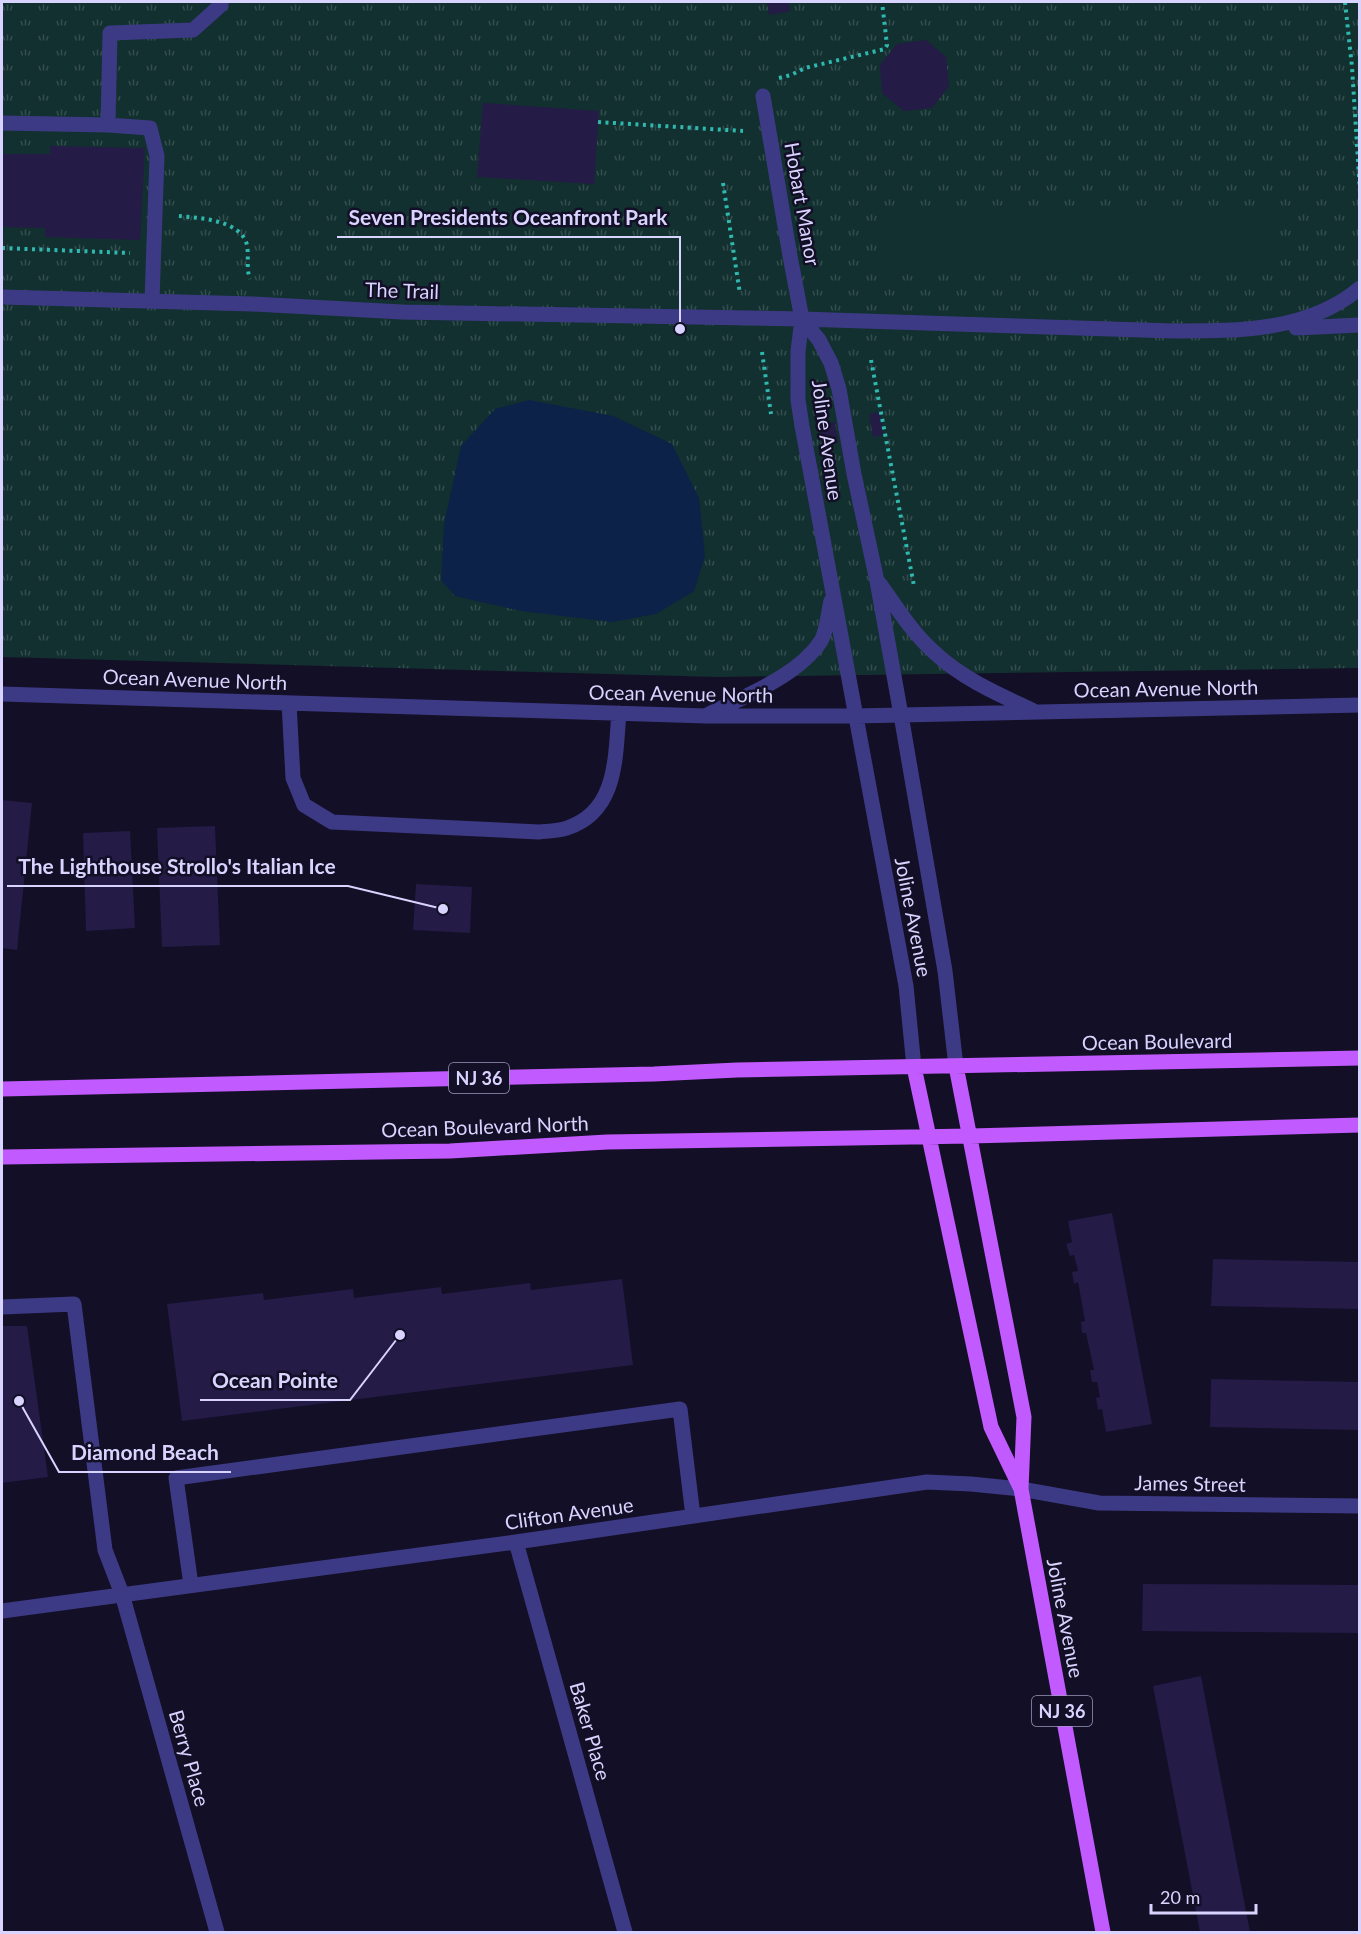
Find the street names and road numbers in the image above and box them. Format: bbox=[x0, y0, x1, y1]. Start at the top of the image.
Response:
street label: Hobart Manor bbox=[780, 140, 826, 268]
street label: The Trail bbox=[365, 277, 439, 303]
street label: Joline Avenue bbox=[808, 378, 848, 502]
street label: Ocean Avenue North bbox=[102, 664, 288, 694]
street label: Ocean Avenue North bbox=[1073, 674, 1259, 702]
street label: Ocean Avenue North bbox=[588, 679, 774, 707]
street label: Joline Avenue bbox=[891, 855, 937, 979]
street label: Ocean Boulevard bbox=[1082, 1028, 1232, 1054]
road number: NJ 36 bbox=[449, 1063, 509, 1093]
street label: Ocean Boulevard North bbox=[381, 1110, 589, 1142]
street label: James Street bbox=[1134, 1470, 1246, 1496]
street label: Clifton Avenue bbox=[503, 1492, 635, 1534]
street label: Joline Avenue bbox=[1043, 1556, 1089, 1680]
street label: Baker Place bbox=[565, 1679, 617, 1783]
road number: NJ 36 bbox=[1032, 1696, 1092, 1726]
street label: Berry Place bbox=[165, 1707, 215, 1809]

